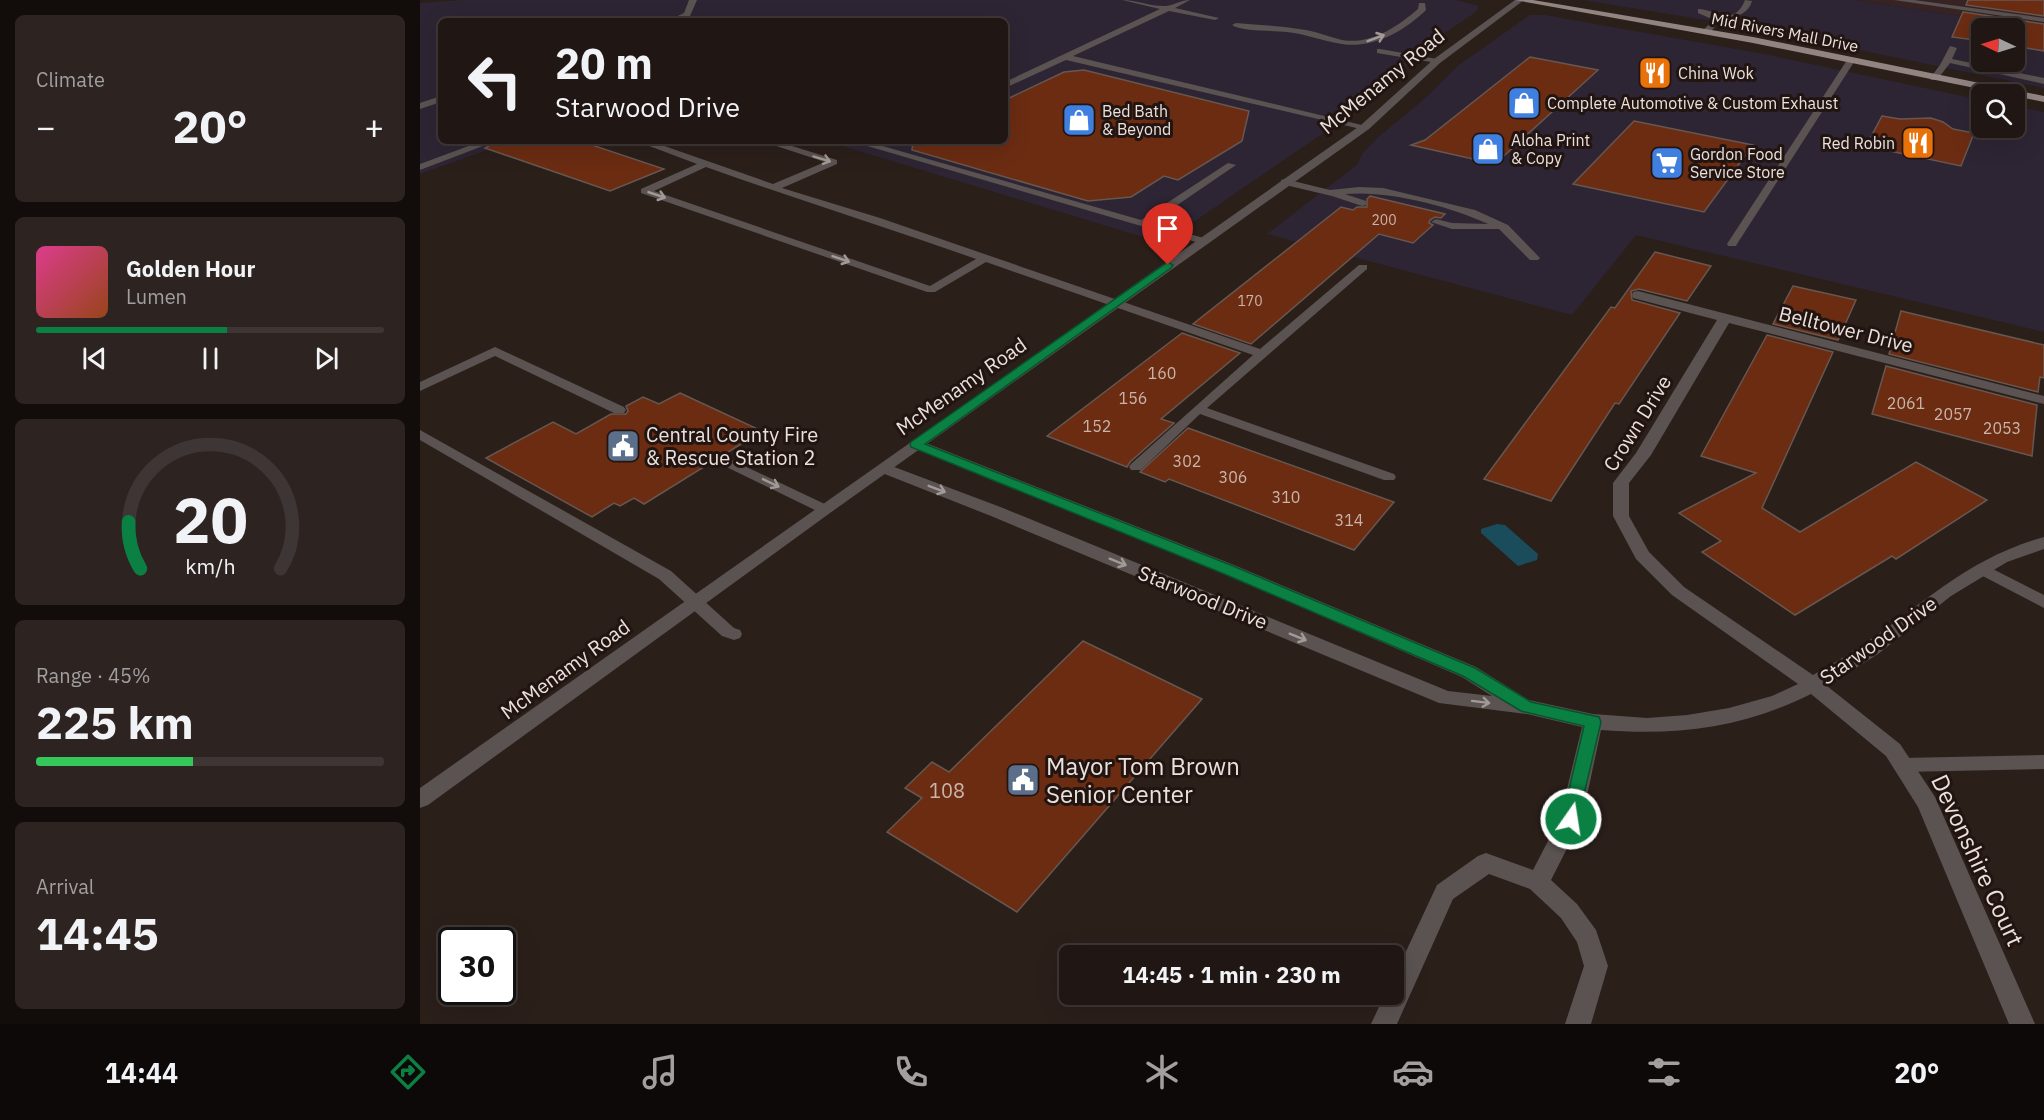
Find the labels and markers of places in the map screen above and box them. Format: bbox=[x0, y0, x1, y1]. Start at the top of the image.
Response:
restaurant icon: China Wok bbox=[1637, 55, 1673, 91]
place label: China Wok bbox=[1678, 63, 1754, 83]
shop icon: Complete Automotive & Custom Exhaust bbox=[1506, 85, 1542, 121]
place label: Complete Automotive & Custom Exhaust bbox=[1547, 93, 1838, 113]
place label: Bed Bath & Beyond bbox=[1102, 101, 1171, 139]
shop icon: Bed Bath & Beyond bbox=[1061, 102, 1097, 138]
restaurant icon: Red Robin bbox=[1900, 125, 1936, 161]
place label: Aloha Print & Copy bbox=[1511, 130, 1590, 168]
shop icon: Aloha Print & Copy bbox=[1470, 131, 1506, 167]
place label: Red Robin bbox=[1822, 133, 1895, 153]
place label: Gordon Food Service Store bbox=[1690, 144, 1785, 182]
supermarket icon: Gordon Food Service Store bbox=[1649, 145, 1685, 181]
pin bbox=[1142, 203, 1193, 265]
place label: Central County Fire & Rescue Station 2 bbox=[646, 421, 818, 471]
public building icon: Central County Fire & Rescue Station 2 bbox=[605, 428, 641, 464]
place label: Mayor Tom Brown Senior Center bbox=[1046, 750, 1240, 810]
public building icon: Mayor Tom Brown Senior Center bbox=[1005, 762, 1041, 798]

